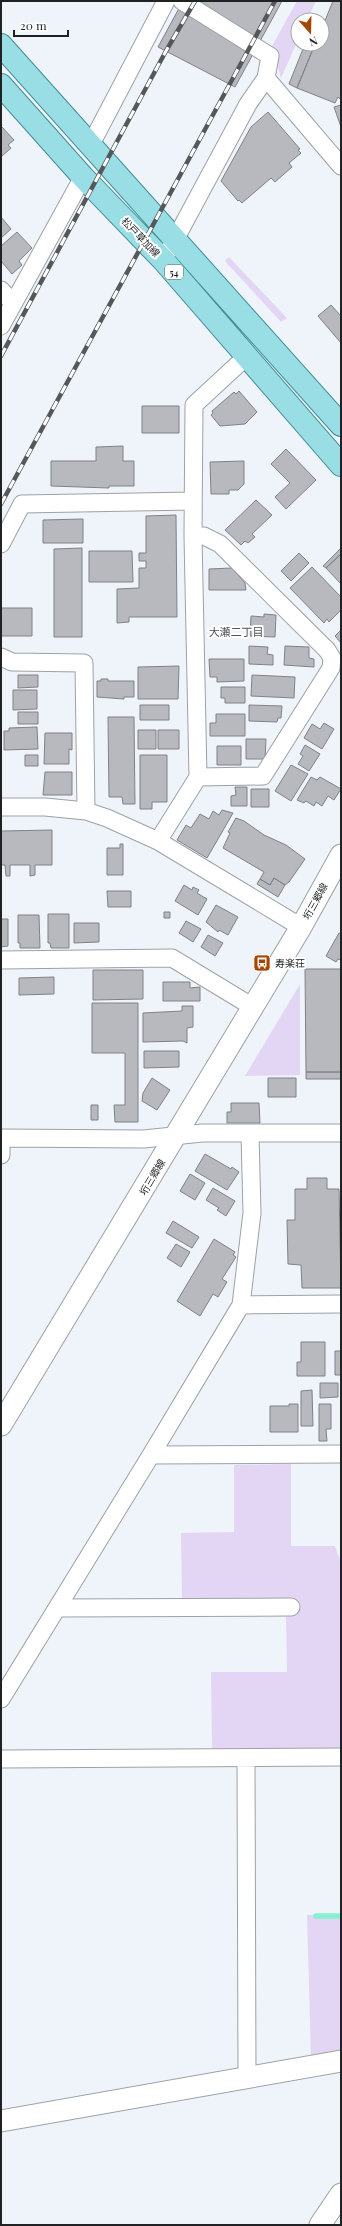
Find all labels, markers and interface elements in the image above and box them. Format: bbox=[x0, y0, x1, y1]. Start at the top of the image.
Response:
scale bar bbox=[14, 12, 68, 38]
north arrow bbox=[290, 12, 330, 52]
text: 20 m bbox=[20, 17, 47, 33]
text: N bbox=[307, 33, 320, 50]
street label: 松戸草加線 bbox=[119, 214, 163, 260]
road number: 54 bbox=[165, 265, 183, 279]
district label: 大瀬二丁目 bbox=[209, 624, 264, 639]
street label: 垳三郷線 bbox=[299, 880, 331, 922]
bus stop icon: 寿楽荘 bbox=[252, 953, 272, 973]
place label: 寿楽荘 bbox=[275, 956, 305, 970]
street label: 垳三郷線 bbox=[136, 1156, 168, 1198]

